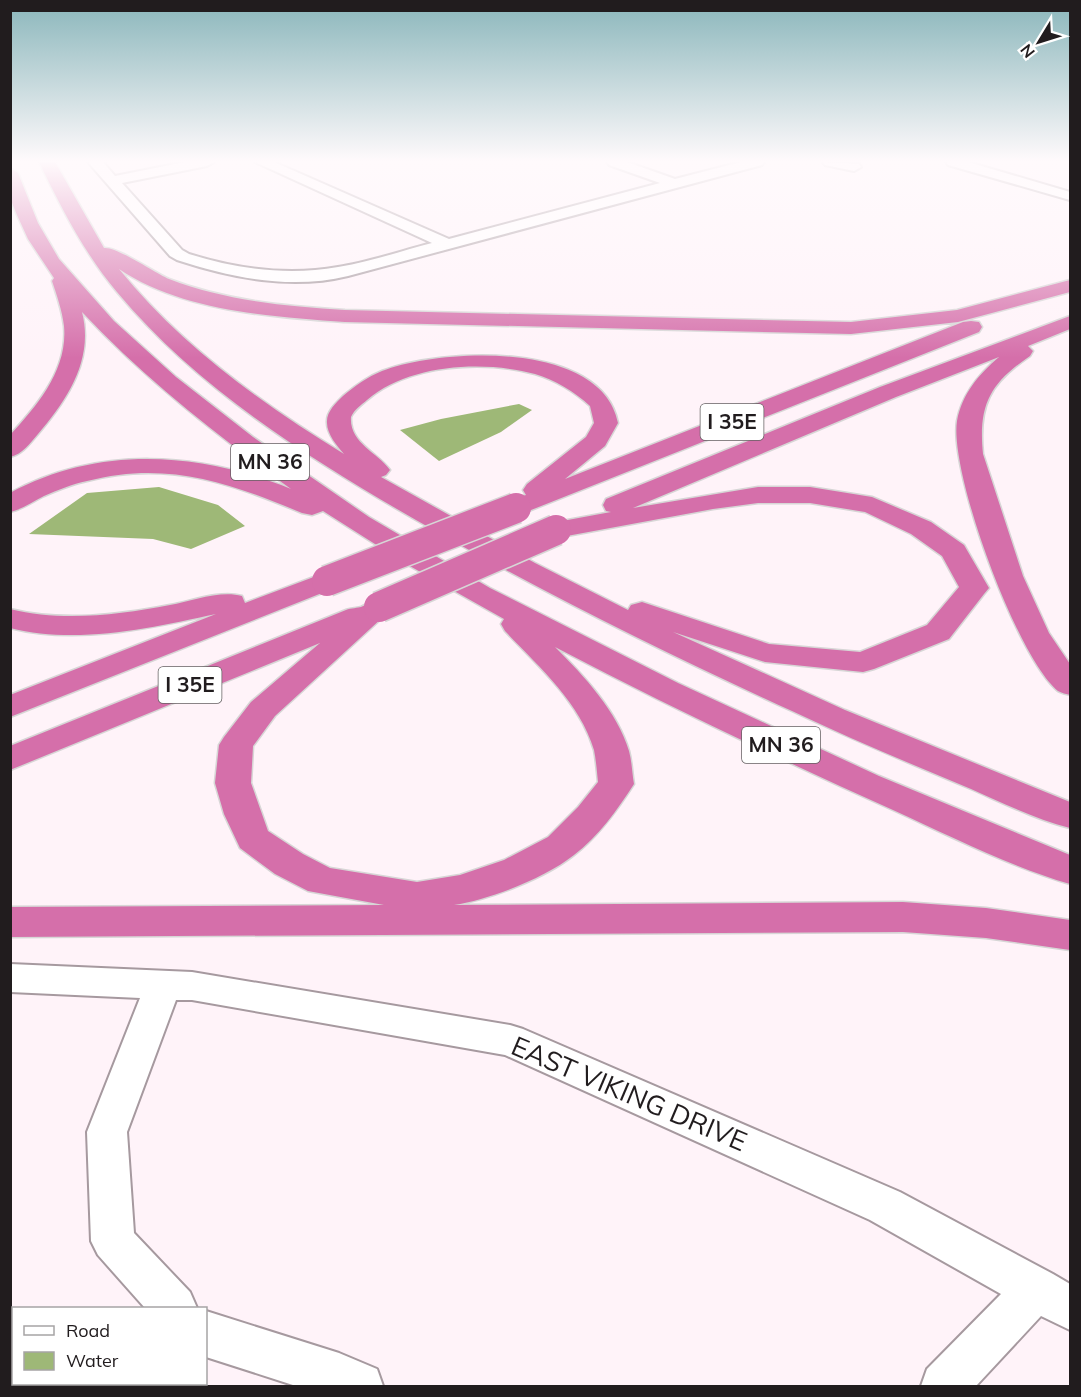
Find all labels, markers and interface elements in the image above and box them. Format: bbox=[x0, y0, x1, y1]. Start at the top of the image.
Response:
north arrow bbox=[1009, 12, 1069, 72]
text: N bbox=[1016, 40, 1039, 62]
road number: I 35E bbox=[700, 404, 764, 440]
road number: MN 36 bbox=[231, 444, 309, 480]
road number: I 35E bbox=[158, 667, 222, 703]
road number: MN 36 bbox=[742, 727, 820, 763]
street label: EAST VIKING DRIVE bbox=[507, 1028, 752, 1158]
legend bbox=[12, 1307, 207, 1385]
text: Road bbox=[66, 1319, 110, 1342]
text: Water bbox=[66, 1349, 119, 1372]

